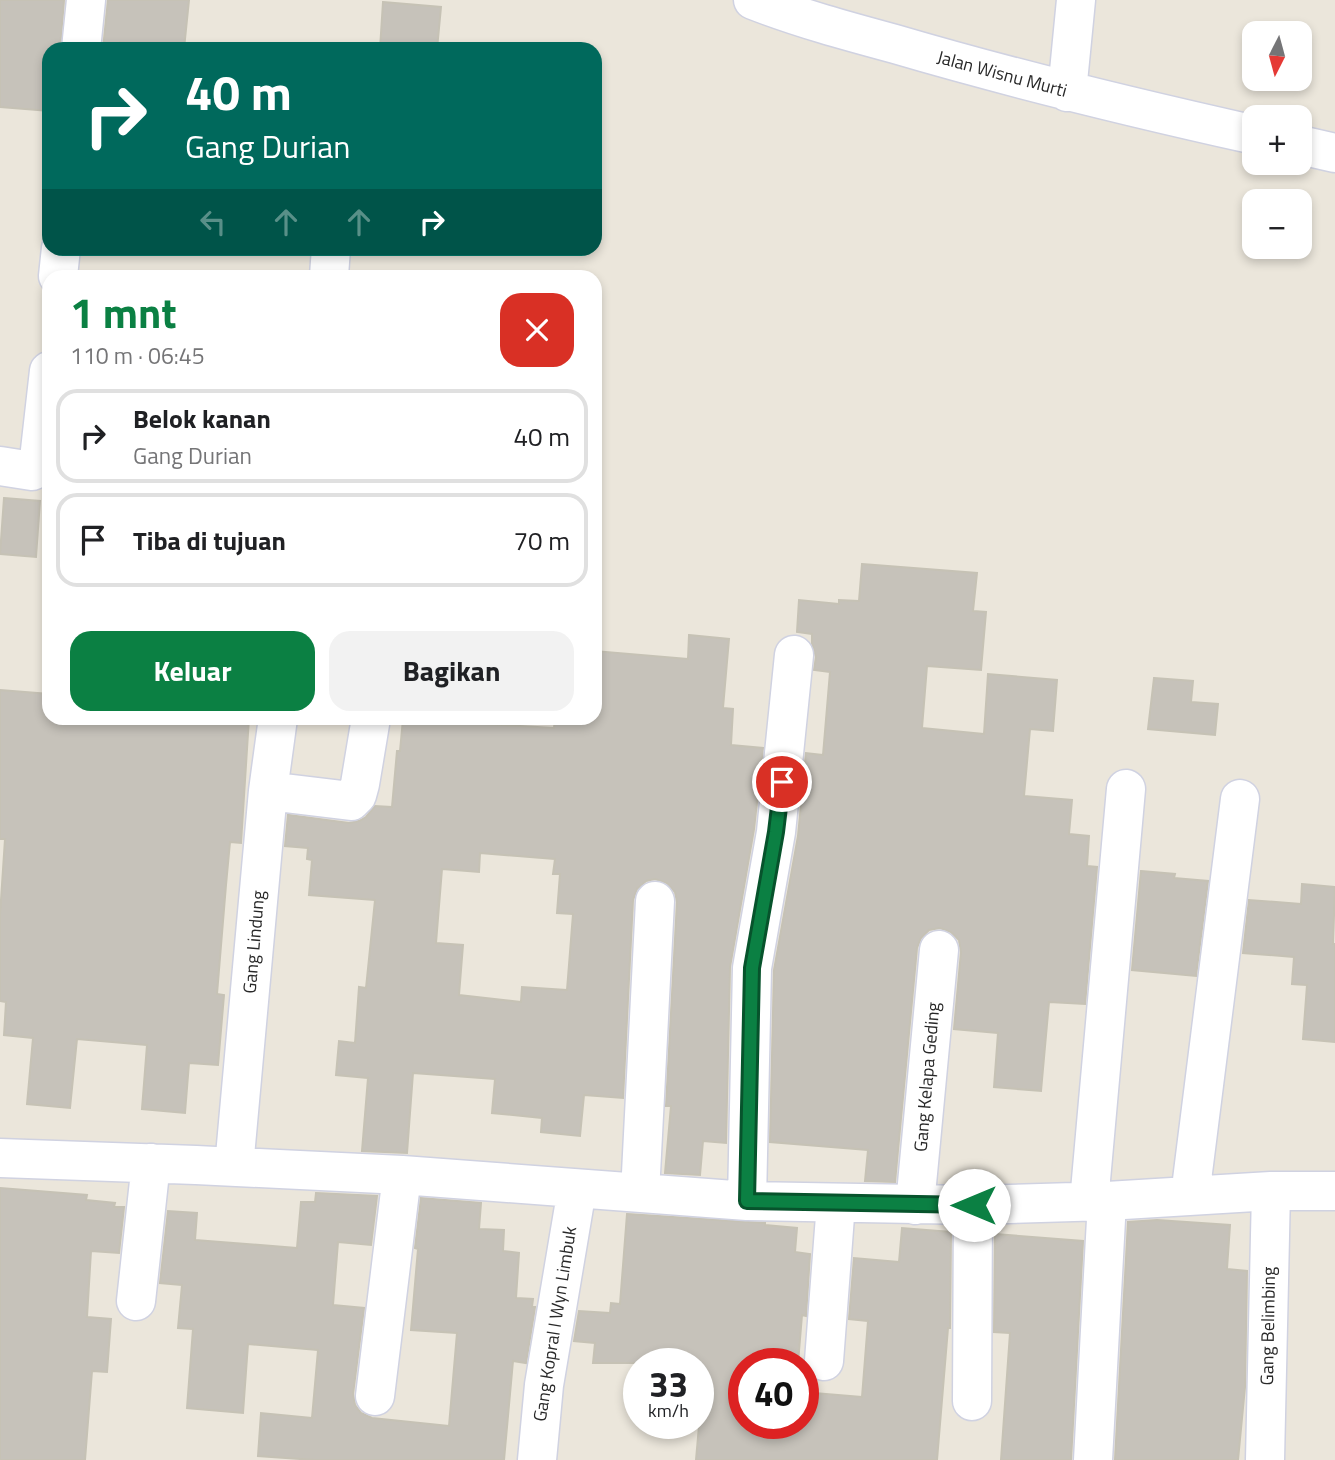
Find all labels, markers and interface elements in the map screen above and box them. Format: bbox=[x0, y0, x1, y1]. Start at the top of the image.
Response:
north arrow bbox=[1242, 21, 1312, 91]
map controls bbox=[1242, 21, 1312, 259]
street label: Jalan Wisnu Murti bbox=[934, 43, 1070, 104]
text: 40 m bbox=[185, 54, 292, 129]
icon: right bbox=[70, 70, 161, 161]
button: + bbox=[1242, 105, 1312, 175]
text: Gang Durian bbox=[185, 122, 350, 170]
button: − bbox=[1242, 189, 1312, 259]
icon: left bbox=[194, 203, 232, 241]
icon: ahead bbox=[267, 203, 305, 241]
icon: ahead bbox=[340, 203, 378, 241]
icon: right bbox=[413, 203, 451, 241]
text: 1 mnt bbox=[70, 280, 177, 344]
button: close bbox=[500, 293, 574, 367]
text: 110 m · 06:45 bbox=[70, 338, 205, 373]
text: Belok kanan bbox=[133, 399, 271, 438]
icon: right bbox=[74, 417, 112, 455]
text: 40 m bbox=[513, 417, 570, 456]
text: Gang Durian bbox=[133, 438, 252, 473]
icon: arrive bbox=[74, 521, 112, 559]
text: Tiba di tujuan bbox=[133, 521, 286, 560]
text: 70 m bbox=[513, 521, 570, 560]
button: Keluar bbox=[70, 631, 315, 711]
button: Bagikan bbox=[329, 631, 574, 711]
pin bbox=[752, 752, 812, 812]
icon: arrive bbox=[763, 763, 801, 801]
street label: Gang Lindung bbox=[236, 889, 271, 995]
street label: Gang Kelapa Geding bbox=[907, 1001, 946, 1153]
position arrow bbox=[937, 1168, 1011, 1242]
street label: Gang Kopral I Wyn Limbuk bbox=[526, 1224, 583, 1423]
street label: Gang Belimbing bbox=[1253, 1266, 1282, 1386]
speed limit sign: 40 bbox=[728, 1348, 819, 1439]
text: 33 bbox=[649, 1357, 688, 1411]
text: km/h bbox=[648, 1397, 689, 1424]

